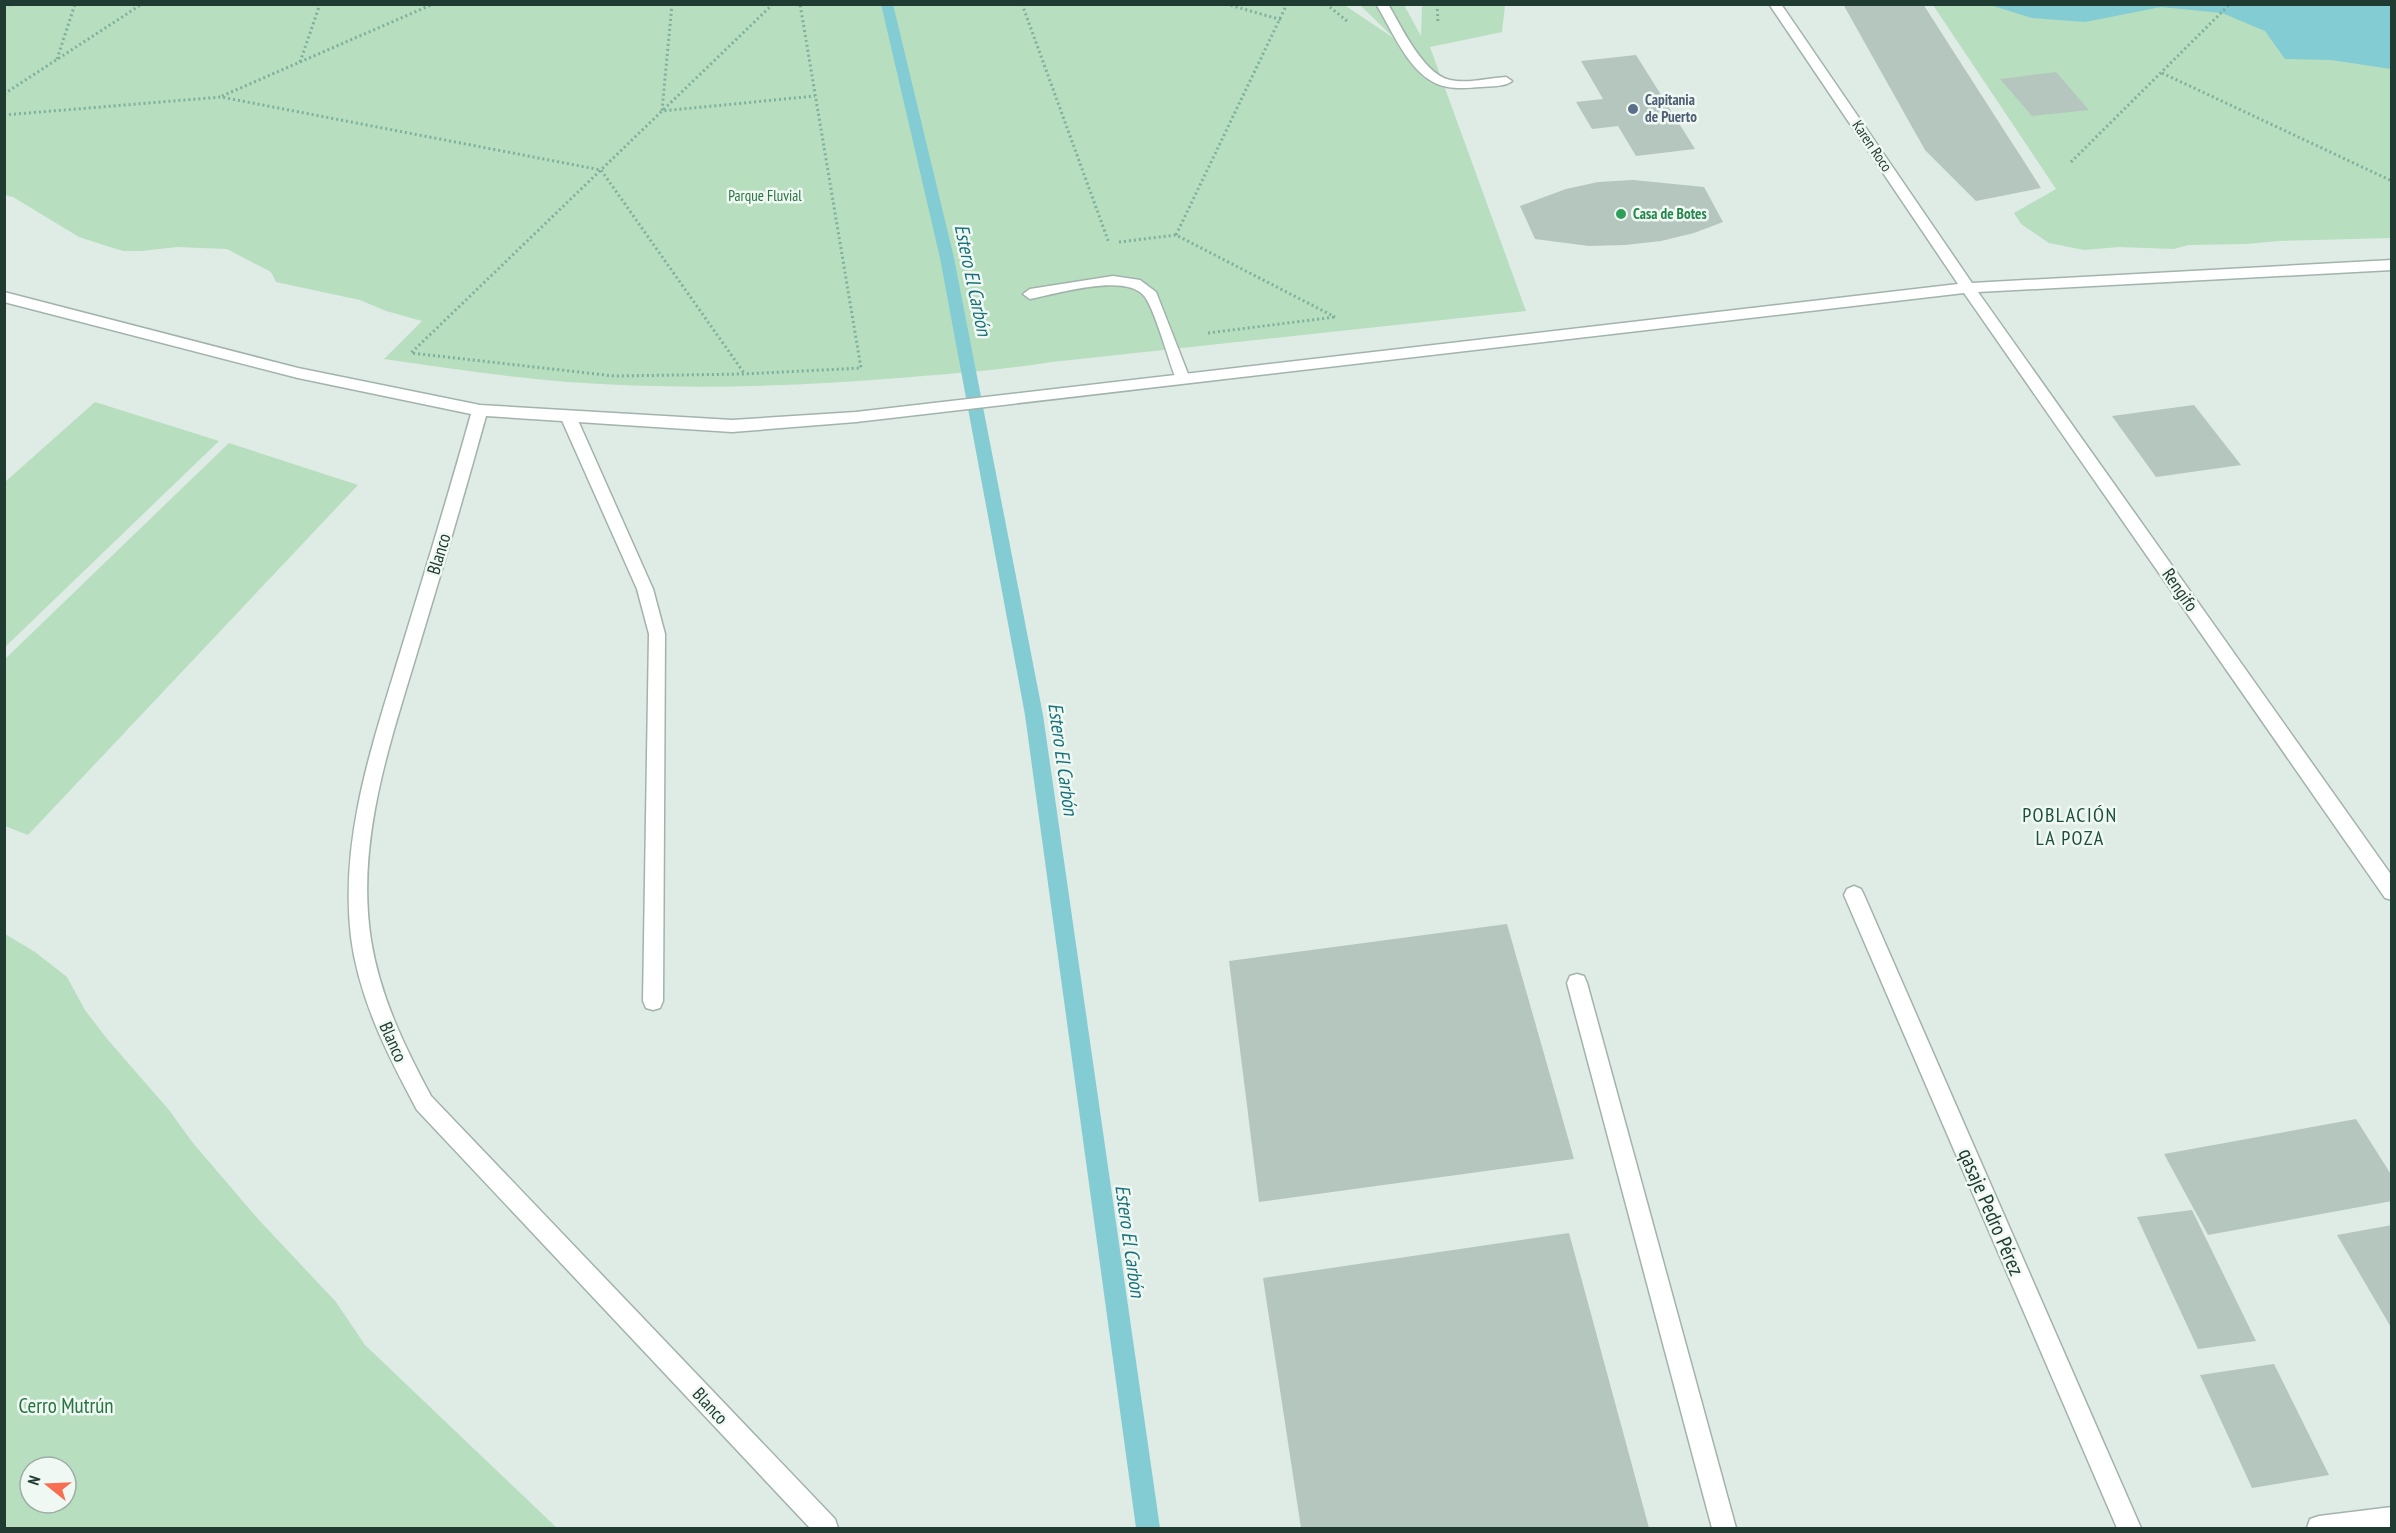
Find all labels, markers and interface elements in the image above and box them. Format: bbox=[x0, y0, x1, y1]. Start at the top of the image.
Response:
place label: Capitania de Puerto bbox=[1645, 90, 1697, 126]
marker: Capitania de Puerto bbox=[1626, 102, 1640, 116]
street label: Karen Roco bbox=[1848, 116, 1896, 175]
park label: Parque Fluvial bbox=[728, 186, 802, 205]
place label: Casa de Botes bbox=[1633, 204, 1707, 223]
marker: Casa de Botes bbox=[1614, 207, 1628, 221]
water label: Estero El Carbón bbox=[949, 222, 998, 339]
street label: Blanco bbox=[421, 530, 456, 577]
street label: Rengifo bbox=[2157, 564, 2203, 616]
water label: Estero El Carbón bbox=[1042, 701, 1084, 818]
district label: POBLACIÓN LA POZA bbox=[2022, 802, 2118, 851]
street label: Blanco bbox=[374, 1018, 413, 1066]
street label: qasaje Pedro Pérez bbox=[1952, 1144, 2030, 1280]
water label: Estero El Carbón bbox=[1109, 1183, 1151, 1300]
street label: Blanco bbox=[688, 1383, 733, 1429]
park label: Cerro Mutrún bbox=[18, 1392, 114, 1419]
north arrow bbox=[18, 1455, 78, 1515]
text: N bbox=[23, 1473, 45, 1488]

